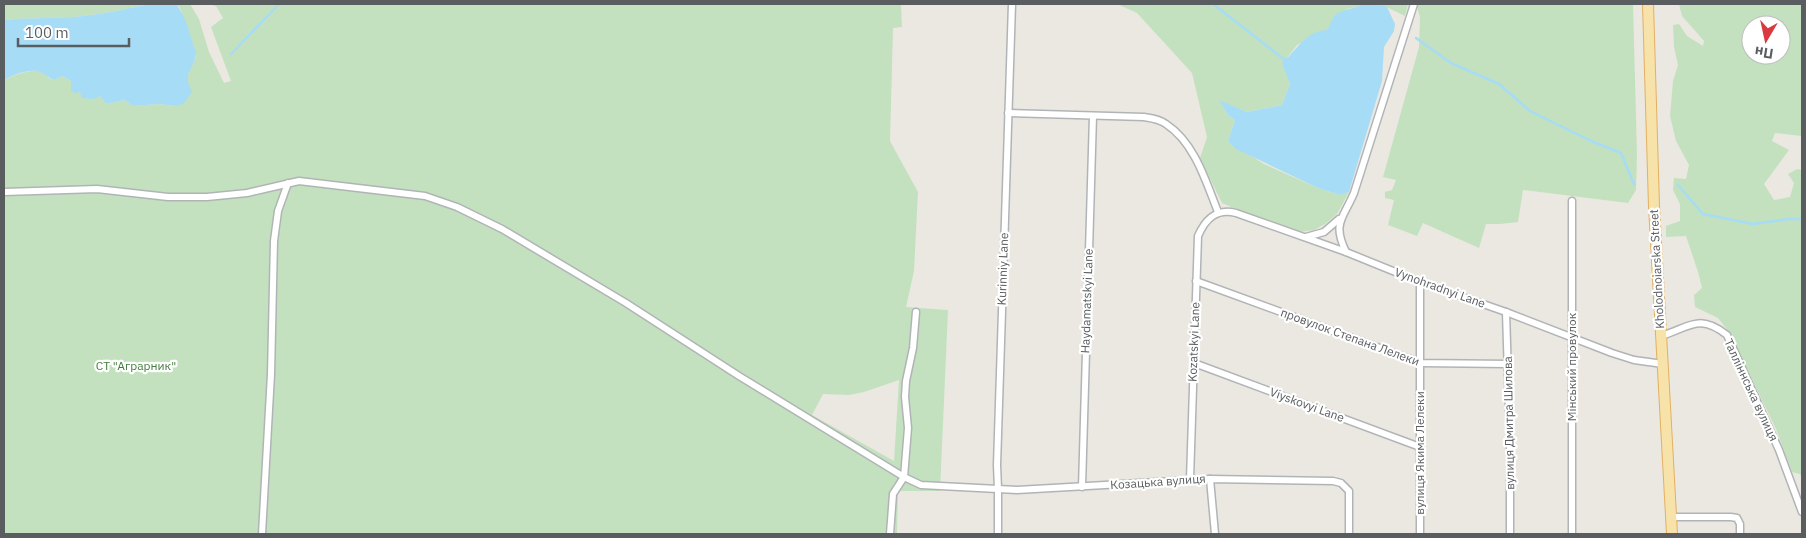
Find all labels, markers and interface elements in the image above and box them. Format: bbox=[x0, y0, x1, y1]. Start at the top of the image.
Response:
scale bar bbox=[18, 15, 129, 47]
north arrow bbox=[1741, 15, 1791, 65]
text: 100 m bbox=[25, 23, 69, 42]
text: Пн bbox=[1753, 43, 1775, 63]
street label: Kholodnoiarska Street bbox=[1646, 209, 1667, 329]
street label: Kurinniy Lane bbox=[994, 232, 1011, 306]
street label: Haydamatskyi Lane bbox=[1077, 248, 1096, 354]
street label: Vynohradnyi Lane bbox=[1393, 264, 1488, 311]
street label: Kozatskyi Lane bbox=[1185, 301, 1202, 382]
street label: провулок Степана Лелеки bbox=[1279, 304, 1422, 369]
street label: Мінський провулок bbox=[1564, 312, 1579, 421]
street label: Талліннська вулиця bbox=[1721, 336, 1782, 443]
street label: вулиця Дмитра Шилова bbox=[1500, 355, 1517, 490]
park label: СТ "Аграрник" bbox=[96, 358, 176, 373]
street label: Viyskovyi Lane bbox=[1268, 384, 1347, 425]
street label: вулиця Якима Лелеки bbox=[1412, 391, 1427, 515]
street label: Козацька вулиця bbox=[1110, 471, 1206, 492]

